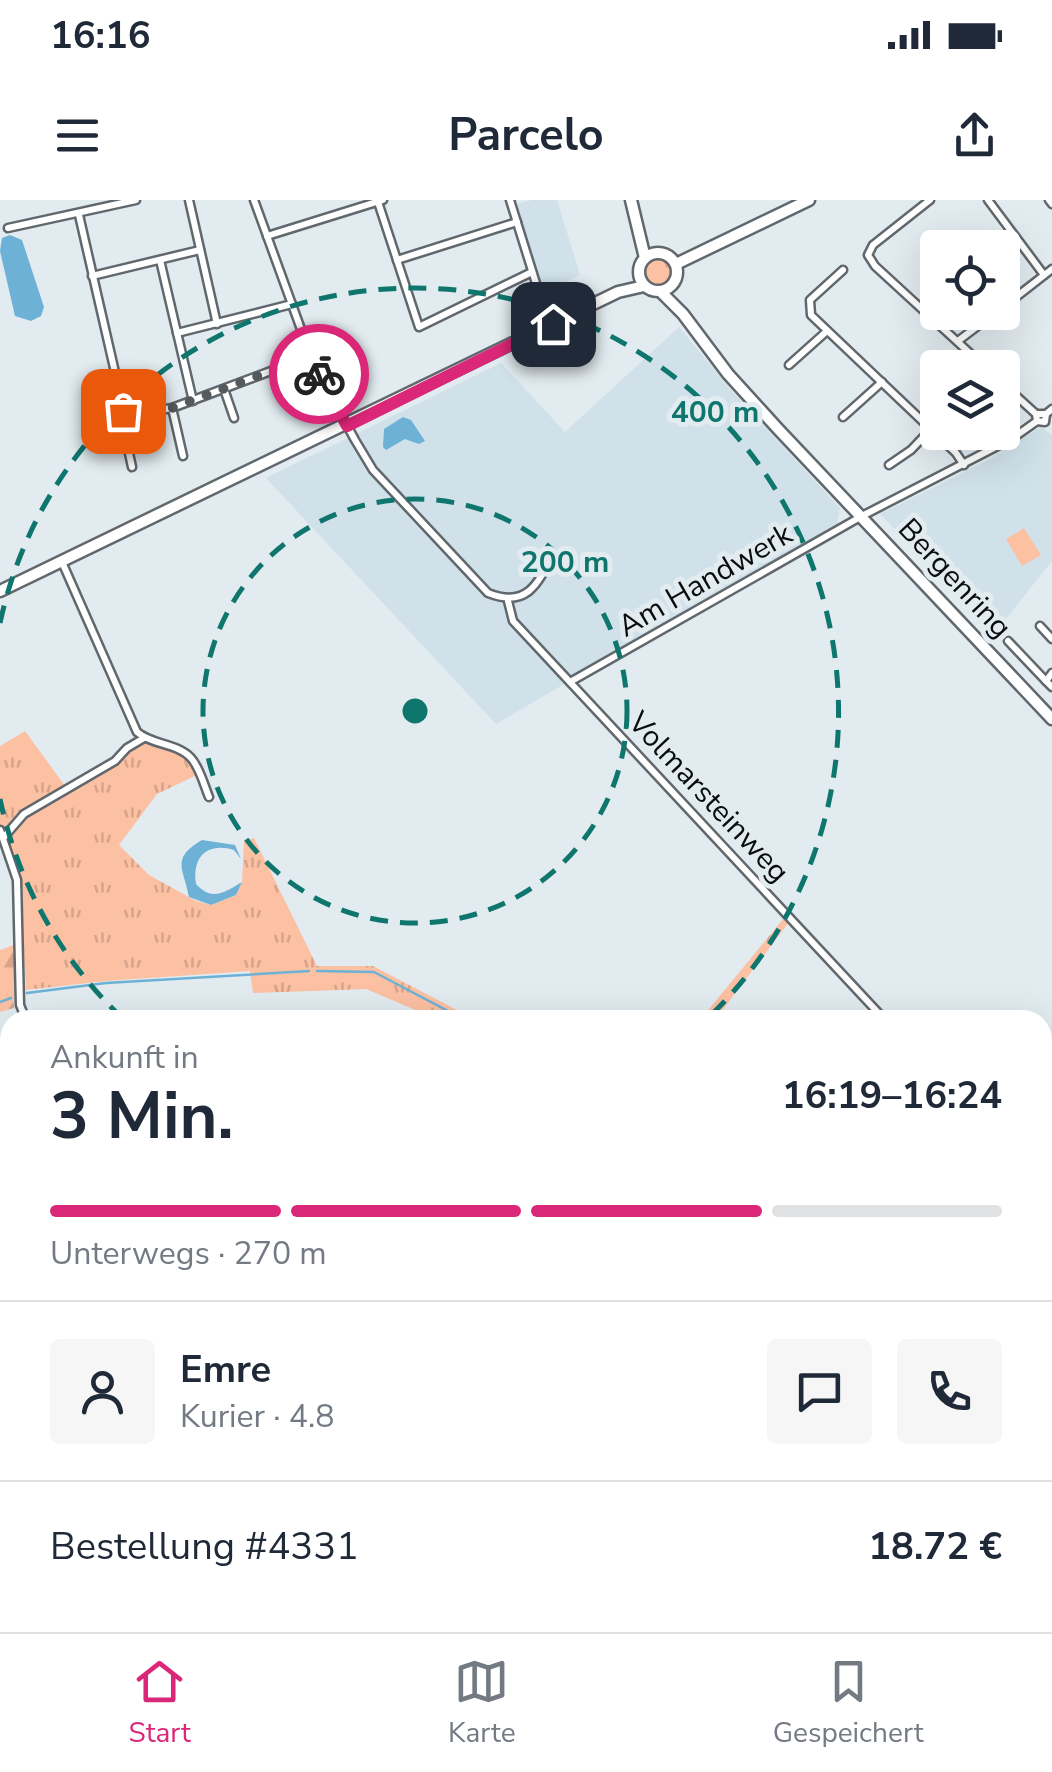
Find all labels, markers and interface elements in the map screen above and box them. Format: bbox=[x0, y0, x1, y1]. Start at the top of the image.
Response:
text: 16:16 bbox=[50, 10, 151, 61]
text: Parcelo bbox=[448, 105, 604, 166]
icon: menu bbox=[50, 108, 105, 163]
icon: share bbox=[947, 108, 1002, 163]
map controls bbox=[920, 230, 1020, 450]
button: locate bbox=[920, 230, 1020, 330]
pin bbox=[511, 282, 596, 367]
icon: home bbox=[526, 297, 581, 352]
courier bbox=[269, 324, 369, 424]
icon: bike bbox=[292, 347, 347, 402]
button: layers bbox=[920, 350, 1020, 450]
pin bbox=[81, 369, 166, 454]
icon: bag bbox=[96, 384, 151, 439]
text: 400 m bbox=[671, 392, 759, 433]
street label: Bergenring bbox=[889, 510, 1021, 647]
street label: Am Handwerk bbox=[610, 513, 801, 647]
text: 200 m bbox=[521, 542, 609, 583]
centre of rings bbox=[397, 693, 433, 729]
street label: Volmarsteinweg bbox=[618, 702, 799, 892]
text: Ankunft in bbox=[50, 1036, 199, 1079]
text: 16:19–16:24 bbox=[782, 1070, 1002, 1121]
text: 3 Min. bbox=[50, 1072, 234, 1161]
text: Unterwegs · 270 m bbox=[50, 1232, 327, 1275]
button: person bbox=[50, 1339, 155, 1444]
button: chat bbox=[767, 1339, 872, 1444]
button: phone bbox=[897, 1339, 1002, 1444]
text: Emre bbox=[180, 1344, 271, 1395]
text: Kurier · 4.8 bbox=[180, 1395, 334, 1438]
text: Bestellung #4331 bbox=[50, 1521, 359, 1572]
text: 18.72 € bbox=[868, 1521, 1002, 1572]
tab: Start bbox=[129, 1654, 191, 1752]
tab: Karte bbox=[448, 1654, 516, 1752]
tab: Gespeichert bbox=[773, 1654, 923, 1752]

